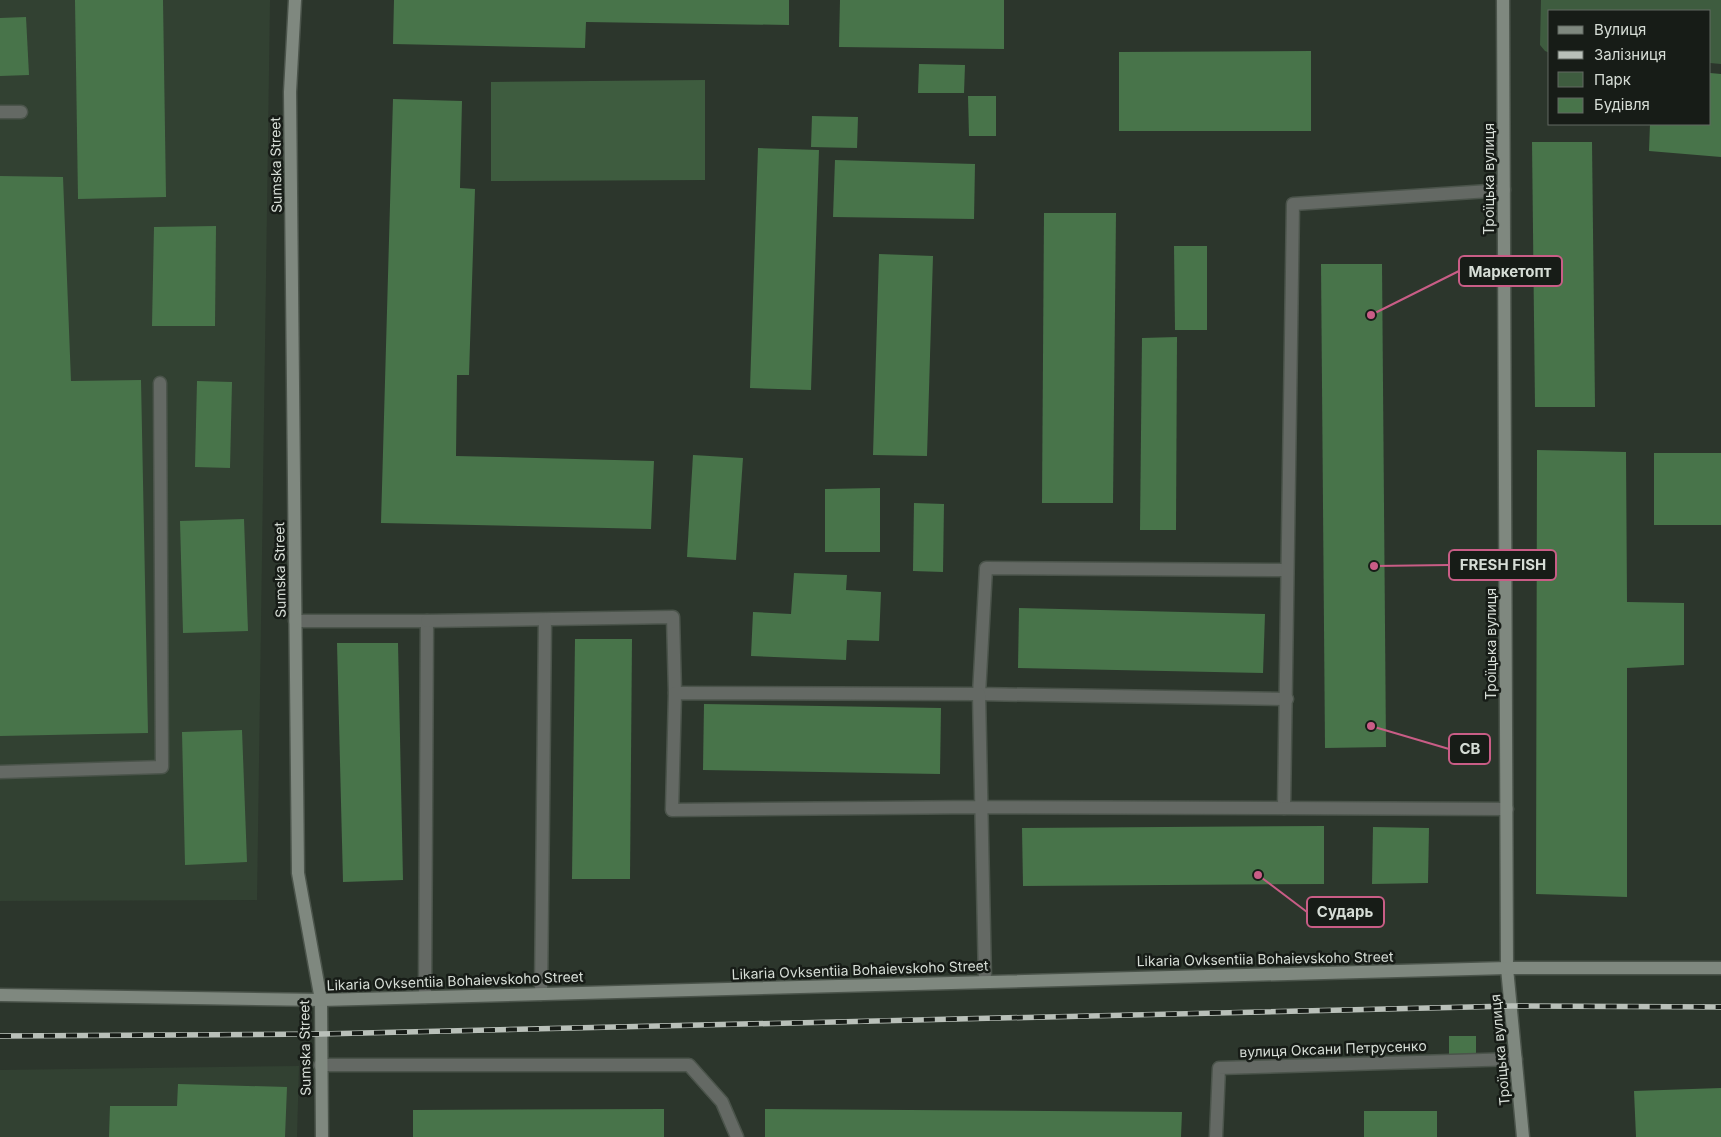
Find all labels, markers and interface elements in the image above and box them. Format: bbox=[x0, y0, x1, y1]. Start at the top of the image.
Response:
legend bbox=[1548, 10, 1711, 125]
text: Вулиця bbox=[1594, 20, 1646, 39]
text: Залізниця bbox=[1594, 45, 1666, 64]
text: Парк bbox=[1594, 70, 1631, 89]
text: Будівля bbox=[1594, 95, 1650, 114]
street label: Sumska Street bbox=[266, 116, 285, 213]
street label: Троїцька вулиця bbox=[1480, 123, 1497, 235]
callout: Маркетопт bbox=[1459, 256, 1562, 286]
text: Маркетопт bbox=[1469, 262, 1552, 281]
street label: Sumska Street bbox=[270, 521, 289, 618]
callout: FRESH FISH bbox=[1449, 550, 1556, 580]
text: FRESH FISH bbox=[1460, 555, 1546, 574]
street label: Троїцька вулиця bbox=[1482, 588, 1499, 700]
callout: СВ bbox=[1449, 734, 1490, 764]
text: СВ bbox=[1459, 739, 1481, 758]
callout: Сударь bbox=[1307, 897, 1384, 927]
text: Сударь bbox=[1317, 902, 1373, 921]
street label: Likaria Ovksentiia Bohaievskoho Street bbox=[1136, 948, 1394, 969]
street label: Likaria Ovksentiia Bohaievskoho Street bbox=[731, 957, 989, 982]
street label: Likaria Ovksentiia Bohaievskoho Street bbox=[326, 968, 584, 993]
street label: Троїцька вулиця bbox=[1486, 994, 1513, 1106]
street label: Sumska Street bbox=[295, 999, 314, 1096]
street label: вулиця Оксани Петрусенко bbox=[1239, 1037, 1427, 1060]

